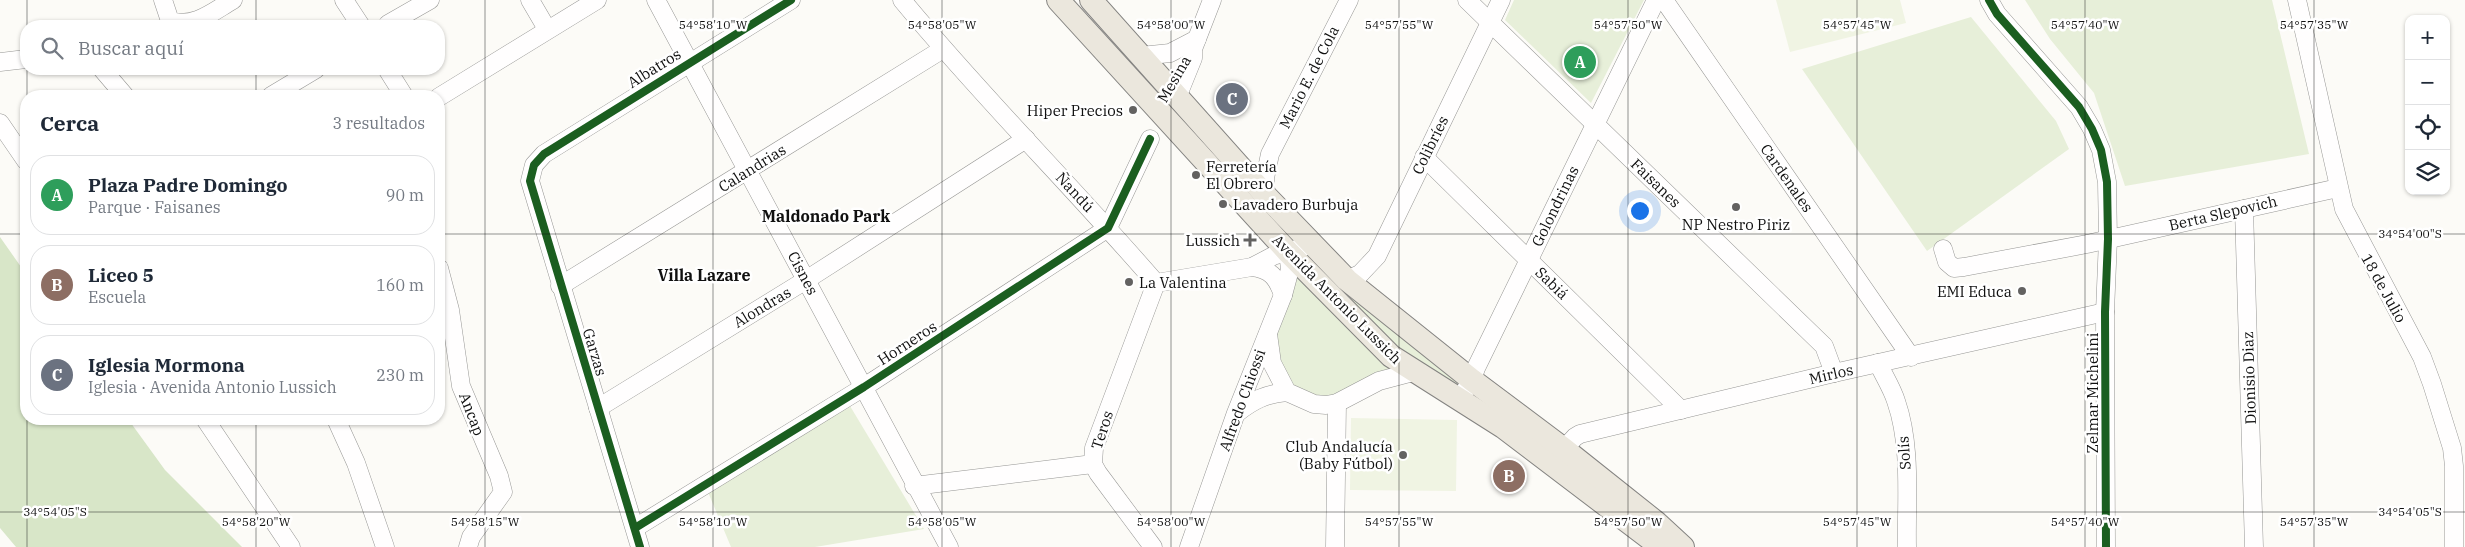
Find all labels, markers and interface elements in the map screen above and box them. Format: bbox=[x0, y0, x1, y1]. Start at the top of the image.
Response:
map controls bbox=[2405, 15, 2450, 195]
button: + bbox=[2405, 15, 2450, 60]
text: 54°58'10"W bbox=[679, 17, 748, 32]
text: 54°58'05"W bbox=[908, 17, 977, 32]
text: 54°58'00"W bbox=[1137, 17, 1206, 32]
text: 54°57'55"W bbox=[1365, 17, 1434, 32]
text: 54°57'50"W bbox=[1594, 17, 1663, 32]
text: 54°57'45"W bbox=[1823, 17, 1892, 32]
text: 54°57'40"W bbox=[2051, 17, 2120, 32]
text: 54°57'35"W bbox=[2280, 17, 2349, 32]
search box bbox=[20, 20, 445, 75]
street label: Mario E. de Cola bbox=[1275, 22, 1343, 132]
icon: search bbox=[38, 34, 66, 62]
text: Buscar aquí bbox=[78, 36, 184, 60]
pin: A bbox=[1564, 43, 1596, 81]
street label: Albatros bbox=[624, 44, 684, 92]
street label: Mesina bbox=[1153, 52, 1195, 106]
button: − bbox=[2405, 60, 2450, 105]
pin: C bbox=[1216, 80, 1248, 118]
place label: Hiper Precios bbox=[1027, 101, 1123, 120]
marker: Hiper Precios bbox=[1127, 104, 1139, 116]
button: locate bbox=[2405, 105, 2450, 150]
text: Cerca bbox=[40, 109, 99, 137]
text: 3 resultados bbox=[333, 113, 425, 133]
street label: Colibríes bbox=[1408, 113, 1452, 177]
street label: Calandrias bbox=[715, 140, 789, 196]
street label: Cardenales bbox=[1756, 140, 1818, 216]
button: layers bbox=[2405, 150, 2450, 195]
street label: Faisanes bbox=[1627, 155, 1685, 211]
place label: Ferretería El Obrero bbox=[1206, 157, 1277, 193]
street label: Golondrinas bbox=[1527, 163, 1583, 249]
street label: Ñandú bbox=[1052, 168, 1098, 216]
marker: Ferretería El Obrero bbox=[1190, 169, 1202, 181]
text: Plaza Padre Domingo bbox=[88, 173, 288, 197]
text: A bbox=[51, 185, 63, 205]
text: 90 m bbox=[386, 185, 424, 205]
street label: Berta Slepovich bbox=[2167, 191, 2279, 235]
place label: Lavadero Burbuja bbox=[1233, 195, 1358, 214]
text: Parque · Faisanes bbox=[88, 197, 221, 217]
marker: Lavadero Burbuja bbox=[1217, 198, 1229, 210]
your location bbox=[1627, 198, 1653, 224]
marker: NP Nestro Piriz bbox=[1730, 201, 1742, 213]
district label: Maldonado Park bbox=[762, 206, 890, 226]
place label: NP Nestro Piriz bbox=[1682, 215, 1790, 234]
text: 34°54'00"S bbox=[2378, 226, 2442, 241]
street label: Avenida Antonio Lussich bbox=[1268, 230, 1406, 368]
place label: Lussich bbox=[1186, 231, 1240, 250]
marker: Lussich bbox=[1244, 234, 1256, 246]
street label: Cisnes bbox=[784, 248, 822, 298]
street label: 18 de Julio bbox=[2357, 250, 2411, 326]
text: Liceo 5 bbox=[88, 263, 154, 287]
street label: Sabiá bbox=[1531, 263, 1573, 303]
district label: Villa Lazare bbox=[658, 265, 750, 285]
place label: La Valentina bbox=[1139, 273, 1227, 292]
text: B bbox=[51, 275, 63, 295]
text: 160 m bbox=[376, 275, 424, 295]
marker: La Valentina bbox=[1123, 276, 1135, 288]
street label: Alondras bbox=[730, 282, 794, 332]
place label: EMI Educa bbox=[1937, 282, 2012, 301]
marker: EMI Educa bbox=[2016, 285, 2028, 297]
text: Escuela bbox=[88, 287, 146, 307]
street label: Horneros bbox=[874, 317, 940, 369]
street label: Garzas bbox=[579, 326, 611, 378]
street label: Dionisio Diaz bbox=[2238, 331, 2260, 425]
street label: Zelmar Michelini bbox=[2083, 332, 2102, 454]
street label: Alfredo Chiossi bbox=[1215, 346, 1269, 454]
text: Iglesia Mormona bbox=[88, 353, 245, 377]
street label: Mirlos bbox=[1807, 360, 1855, 388]
text: C bbox=[52, 365, 62, 385]
text: 230 m bbox=[376, 365, 424, 385]
text: Iglesia · Avenida Antonio Lussich bbox=[88, 377, 337, 397]
street label: Ancap bbox=[455, 390, 489, 438]
street label: Teros bbox=[1087, 408, 1117, 452]
street label: Solís bbox=[1893, 435, 1915, 471]
place label: Club Andalucía (Baby Fútbol) bbox=[1285, 437, 1393, 473]
marker: Club Andalucía (Baby Fútbol) bbox=[1397, 449, 1409, 461]
pin: B bbox=[1493, 457, 1525, 495]
text: 34°54'05"S bbox=[23, 504, 87, 519]
text: 34°54'05"S bbox=[2378, 504, 2442, 519]
text: 54°58'20"W bbox=[222, 514, 291, 529]
text: 54°58'15"W bbox=[451, 514, 520, 529]
text: 54°58'10"W bbox=[679, 514, 748, 529]
text: 54°58'05"W bbox=[908, 514, 977, 529]
text: 54°58'00"W bbox=[1137, 514, 1206, 529]
text: 54°57'55"W bbox=[1365, 514, 1434, 529]
text: 54°57'50"W bbox=[1594, 514, 1663, 529]
text: 54°57'45"W bbox=[1823, 514, 1892, 529]
text: 54°57'40"W bbox=[2051, 514, 2120, 529]
text: 54°57'35"W bbox=[2280, 514, 2349, 529]

